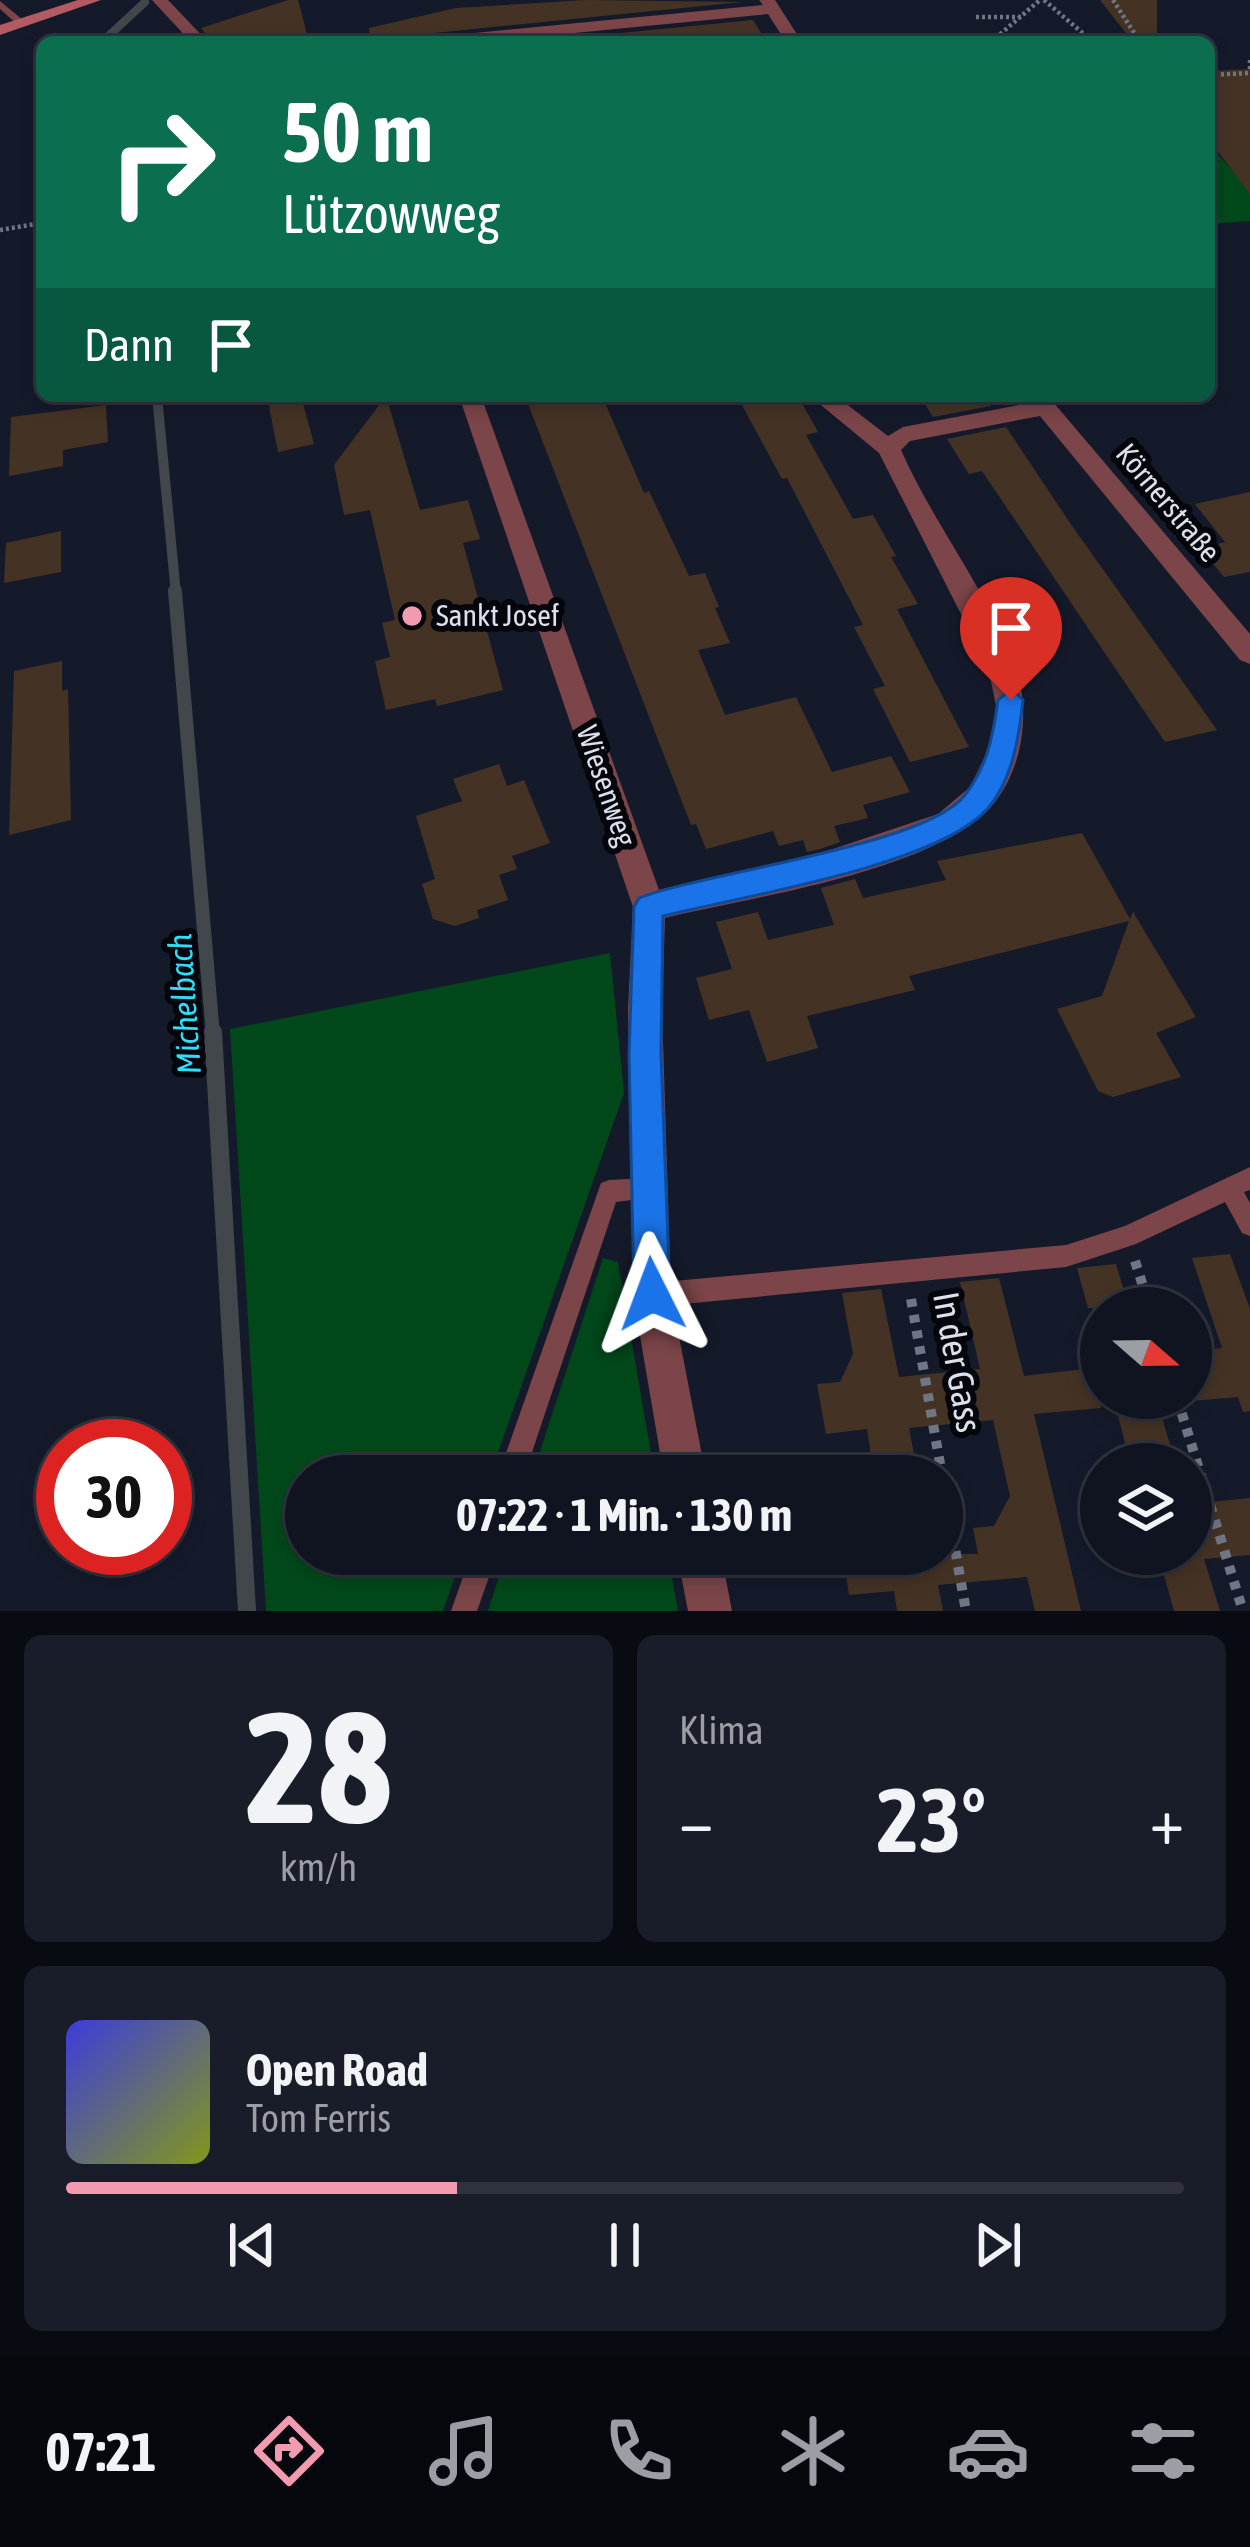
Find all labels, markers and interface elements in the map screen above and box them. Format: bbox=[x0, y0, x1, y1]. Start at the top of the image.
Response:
icon: right bbox=[84, 84, 240, 240]
text: 50 m bbox=[282, 84, 433, 180]
text: Lützowweg bbox=[282, 183, 500, 244]
icon: arrive bbox=[198, 312, 264, 378]
text: Dann bbox=[84, 319, 174, 371]
street label: Körnerstraße bbox=[1110, 437, 1228, 568]
pin bbox=[960, 577, 1062, 700]
icon: arrive bbox=[978, 595, 1044, 661]
place label: Sankt Josef bbox=[436, 598, 559, 632]
marker: Sankt Josef bbox=[399, 603, 425, 629]
street label: Wiesenweg bbox=[570, 721, 643, 850]
water label: Michelbach bbox=[160, 932, 208, 1076]
position arrow bbox=[589, 1231, 715, 1357]
north arrow bbox=[1080, 1287, 1212, 1419]
map controls bbox=[1080, 1287, 1212, 1575]
street label: In der Gass bbox=[925, 1289, 991, 1435]
speed limit sign: 30 bbox=[36, 1419, 192, 1575]
button: layers bbox=[1080, 1443, 1212, 1575]
text: 07:22 · 1 Min. · 130 m bbox=[456, 1489, 792, 1541]
text: 28 bbox=[245, 1677, 392, 1856]
text: Klima bbox=[679, 1708, 764, 1752]
text: 23° bbox=[877, 1768, 986, 1871]
text: − bbox=[679, 1782, 713, 1858]
text: + bbox=[1150, 1782, 1184, 1858]
text: km/h bbox=[280, 1845, 357, 1889]
text: Open Road bbox=[246, 2044, 428, 2096]
text: Tom Ferris bbox=[246, 2096, 391, 2140]
icon: previous bbox=[219, 2212, 285, 2278]
icon: pause bbox=[592, 2212, 658, 2278]
icon: next bbox=[965, 2212, 1031, 2278]
icon: directions bbox=[247, 2409, 331, 2493]
icon: music bbox=[422, 2409, 506, 2493]
icon: phone bbox=[597, 2409, 681, 2493]
icon: climate bbox=[771, 2409, 855, 2493]
icon: car bbox=[946, 2409, 1030, 2493]
icon: filters bbox=[1121, 2409, 1205, 2493]
text: 07:21 bbox=[45, 2421, 156, 2482]

